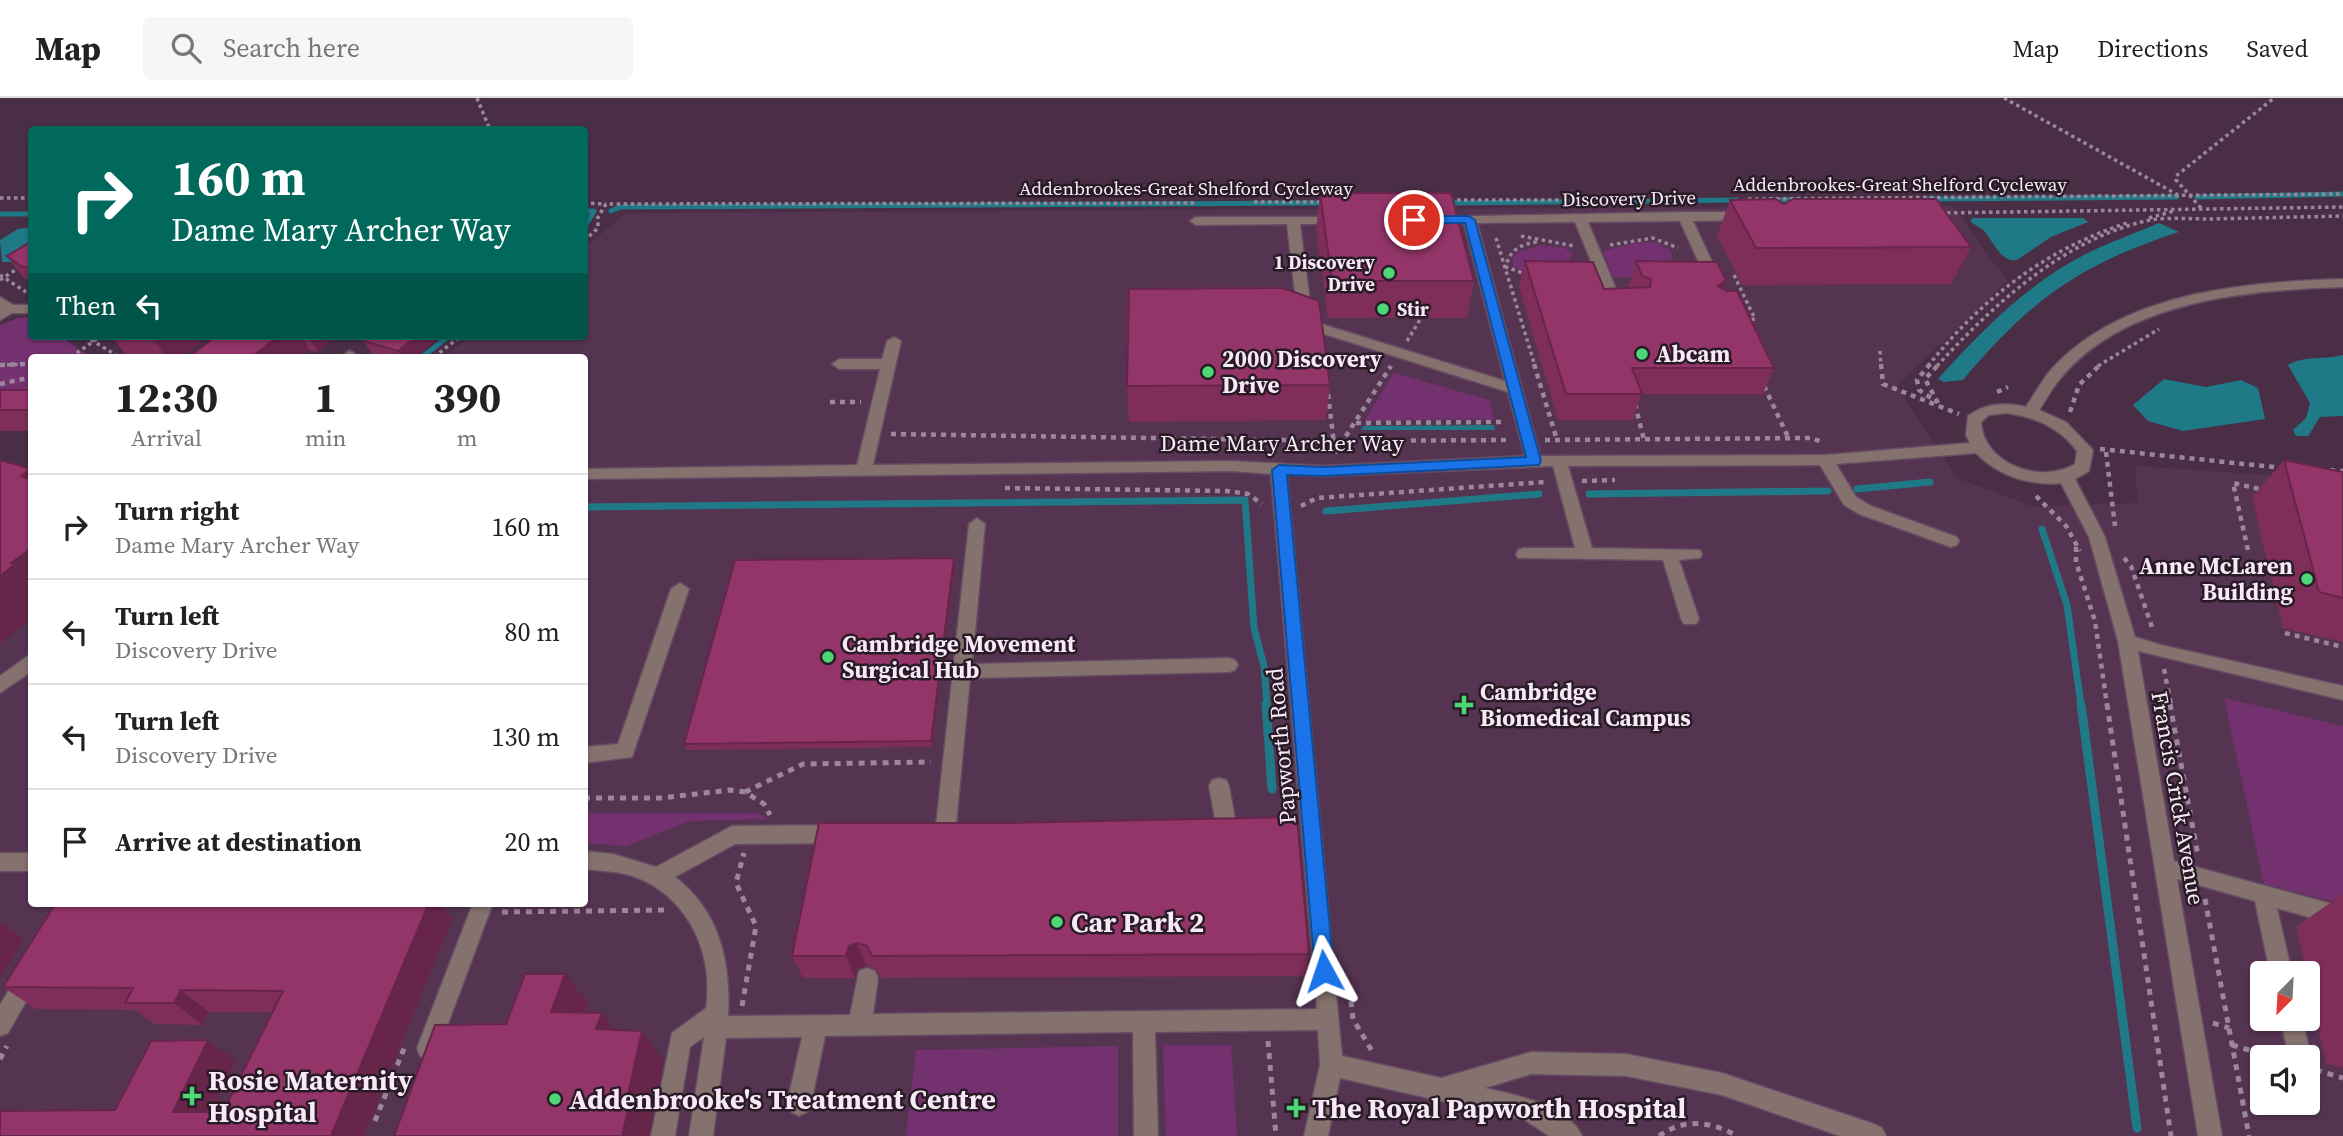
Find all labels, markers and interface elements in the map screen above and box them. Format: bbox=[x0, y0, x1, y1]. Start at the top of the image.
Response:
search box bbox=[143, 17, 633, 80]
text: Map bbox=[35, 26, 101, 71]
icon: search bbox=[167, 29, 205, 67]
text: Search here bbox=[223, 30, 360, 66]
text: Map bbox=[2012, 32, 2059, 65]
text: Directions bbox=[2097, 32, 2208, 65]
text: Saved bbox=[2246, 32, 2308, 65]
text: 160 m bbox=[171, 144, 306, 211]
icon: right bbox=[56, 154, 147, 245]
street label: Addenbrookes-Great Shelford Cycleway bbox=[1733, 171, 2067, 197]
street label: Addenbrookes-Great Shelford Cycleway bbox=[1019, 175, 1353, 201]
street label: Discovery Drive bbox=[1562, 184, 1696, 212]
pin bbox=[1384, 190, 1444, 250]
icon: arrive bbox=[1395, 201, 1433, 239]
text: Dame Mary Archer Way bbox=[171, 208, 511, 252]
place label: 1 Discovery Drive bbox=[1274, 249, 1376, 297]
marker: 1 Discovery Drive bbox=[1381, 265, 1397, 281]
icon: left bbox=[130, 287, 168, 325]
text: Then bbox=[56, 288, 116, 324]
place label: Stir bbox=[1397, 296, 1429, 322]
marker: Stir bbox=[1375, 301, 1391, 317]
place label: Abcam bbox=[1656, 338, 1731, 370]
place label: 2000 Discovery Drive bbox=[1222, 343, 1383, 401]
marker: Abcam bbox=[1634, 346, 1650, 362]
marker: 2000 Discovery Drive bbox=[1200, 364, 1216, 380]
text: 12:30 bbox=[115, 368, 218, 426]
text: 1 bbox=[314, 368, 337, 426]
text: 390 bbox=[433, 368, 501, 426]
text: Arrival bbox=[131, 422, 202, 454]
text: min bbox=[305, 422, 346, 454]
text: m bbox=[457, 422, 478, 454]
street label: Dame Mary Archer Way bbox=[1160, 427, 1404, 459]
text: Turn right bbox=[115, 493, 239, 529]
icon: right bbox=[56, 508, 94, 546]
text: 160 m bbox=[492, 509, 560, 545]
text: Dame Mary Archer Way bbox=[115, 529, 359, 561]
place label: Anne McLaren Building bbox=[2139, 550, 2294, 608]
marker: Anne McLaren Building bbox=[2299, 571, 2315, 587]
text: Turn left bbox=[115, 598, 219, 634]
icon: left bbox=[56, 613, 94, 651]
text: 80 m bbox=[505, 614, 560, 650]
place label: Cambridge Movement Surgical Hub bbox=[842, 628, 1076, 686]
text: Discovery Drive bbox=[115, 634, 277, 666]
marker: Cambridge Movement Surgical Hub bbox=[820, 649, 836, 665]
street label: Papworth Road bbox=[1258, 666, 1304, 826]
place label: Cambridge Biomedical Campus bbox=[1480, 676, 1691, 734]
street label: Francis Crick Avenue bbox=[2143, 688, 2213, 908]
marker: Cambridge Biomedical Campus bbox=[1454, 695, 1474, 715]
text: Turn left bbox=[115, 703, 219, 739]
icon: left bbox=[56, 718, 94, 756]
text: 130 m bbox=[492, 719, 560, 755]
text: Discovery Drive bbox=[115, 739, 277, 771]
icon: arrive bbox=[56, 823, 94, 861]
text: Arrive at destination bbox=[115, 824, 362, 860]
text: 20 m bbox=[505, 824, 560, 860]
place label: Car Park 2 bbox=[1071, 903, 1204, 941]
marker: Car Park 2 bbox=[1049, 914, 1065, 930]
position arrow bbox=[1287, 934, 1361, 1008]
north arrow bbox=[2250, 961, 2320, 1031]
map controls bbox=[2250, 961, 2320, 1115]
button: sound bbox=[2250, 1045, 2320, 1115]
place label: Rosie Maternity Hospital bbox=[208, 1061, 413, 1131]
place label: Addenbrooke's Treatment Centre bbox=[569, 1080, 996, 1118]
marker: Rosie Maternity Hospital bbox=[182, 1086, 202, 1106]
place label: The Royal Papworth Hospital bbox=[1312, 1089, 1686, 1127]
marker: Addenbrooke's Treatment Centre bbox=[547, 1091, 563, 1107]
marker: The Royal Papworth Hospital bbox=[1286, 1098, 1306, 1118]

